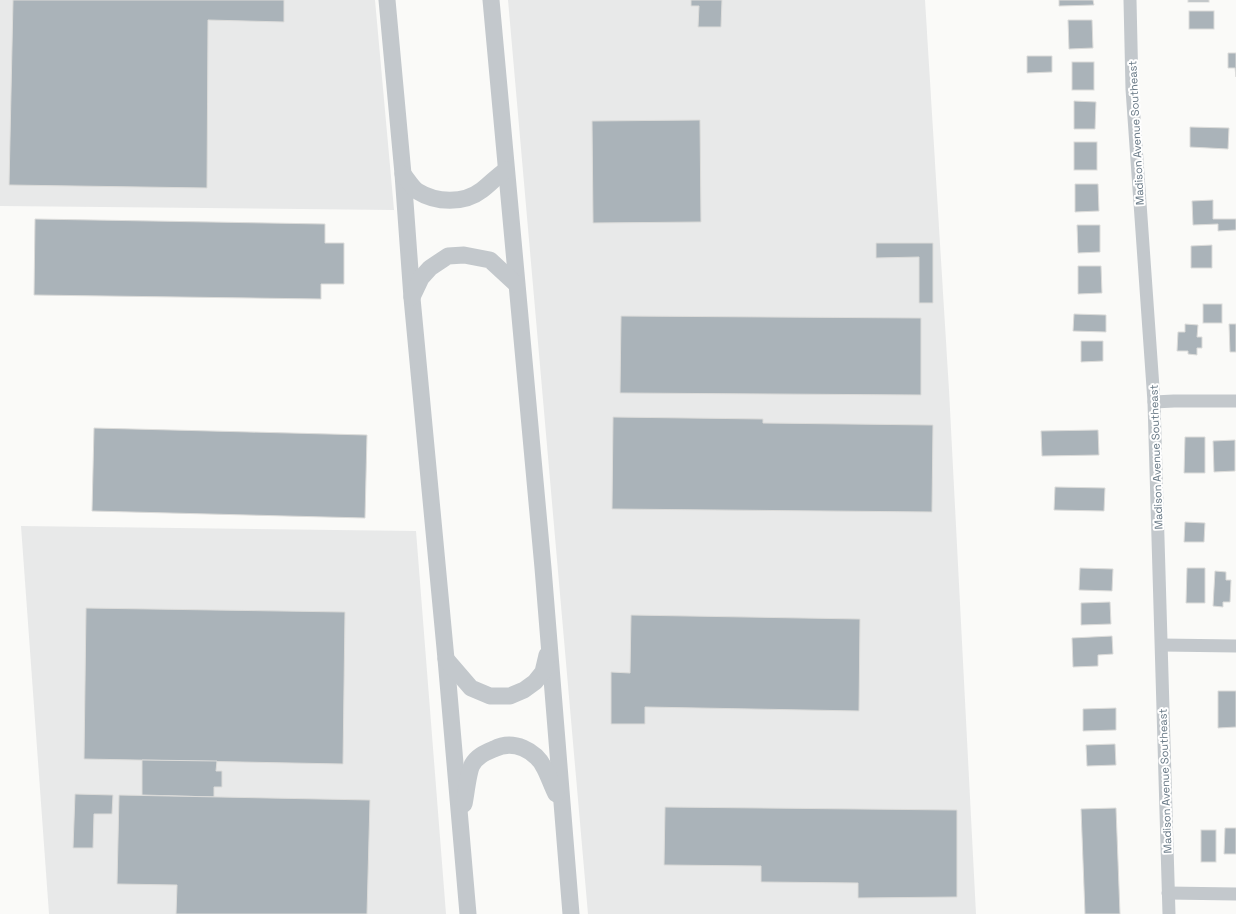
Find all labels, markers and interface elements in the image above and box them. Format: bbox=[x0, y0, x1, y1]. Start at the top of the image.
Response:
street label: Madison Avenue Southeast bbox=[1125, 60, 1147, 206]
street label: Madison Avenue Southeast bbox=[1146, 384, 1166, 530]
street label: Madison Avenue Southeast bbox=[1155, 708, 1175, 854]

